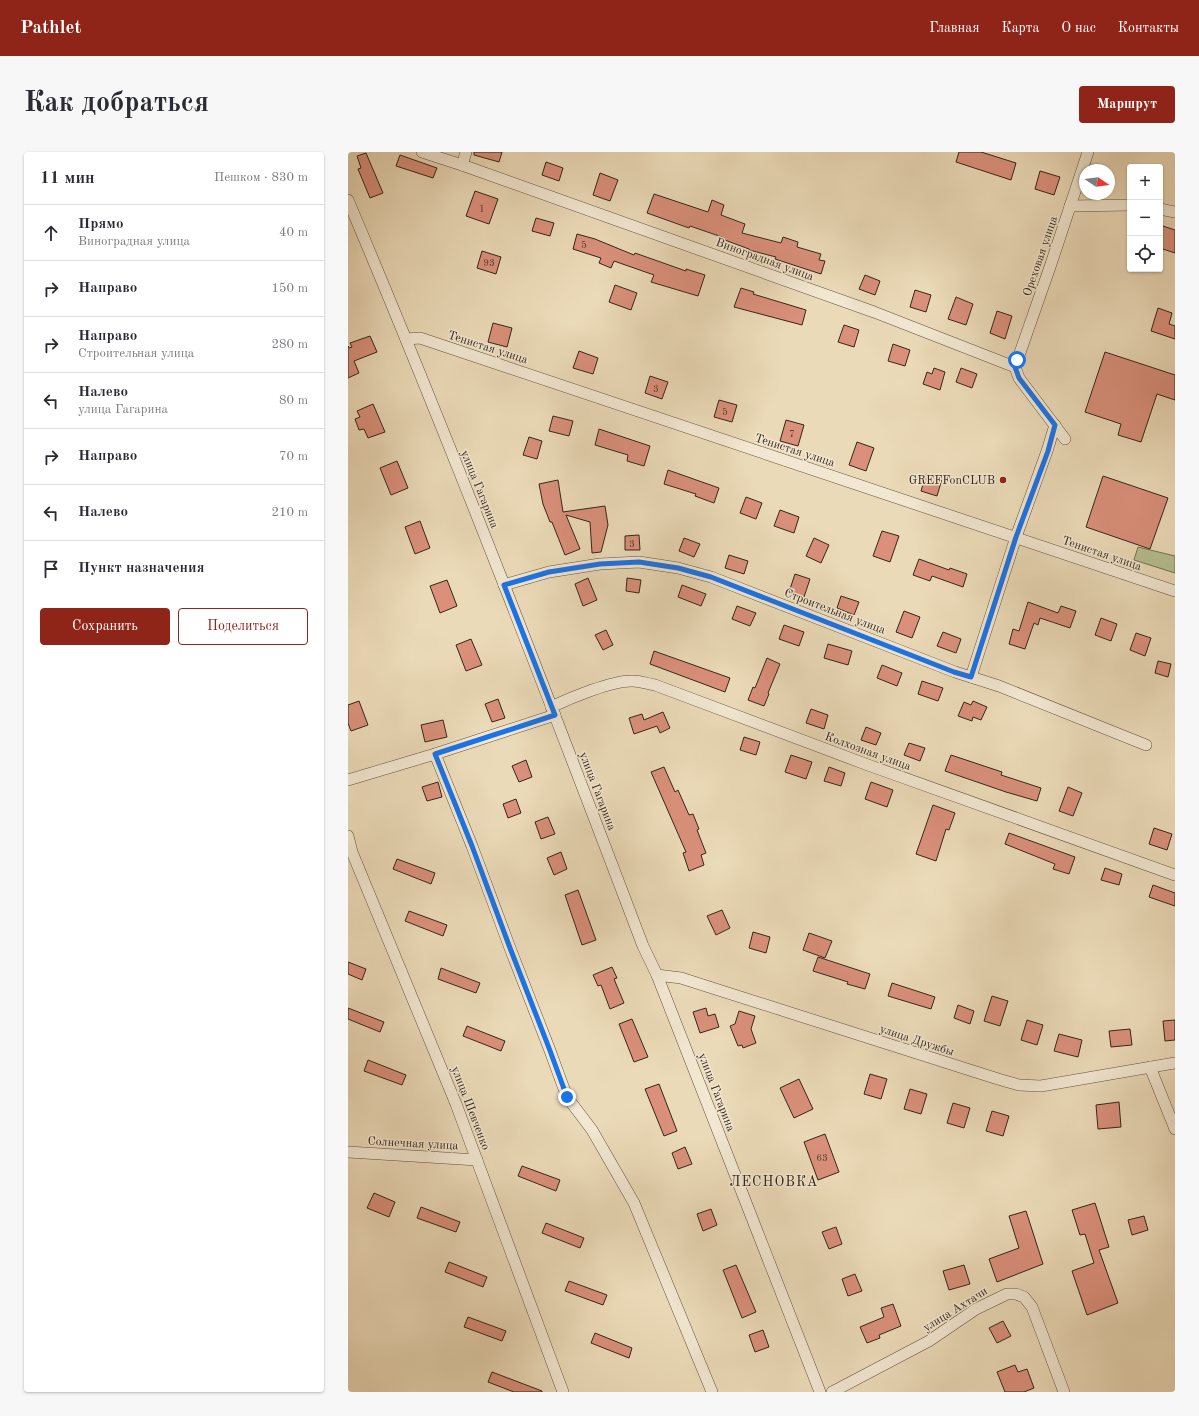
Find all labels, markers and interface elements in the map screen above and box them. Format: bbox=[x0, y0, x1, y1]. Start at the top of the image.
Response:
text: Pathlet bbox=[20, 19, 81, 38]
text: Главная bbox=[929, 21, 979, 35]
text: Карта bbox=[1001, 21, 1039, 35]
text: О нас bbox=[1061, 21, 1096, 35]
text: Контакты bbox=[1118, 21, 1179, 35]
button: Маршрут bbox=[1079, 86, 1175, 123]
text: Как добраться bbox=[24, 90, 209, 118]
north arrow bbox=[1079, 164, 1115, 200]
map controls bbox=[1127, 164, 1163, 272]
button: + bbox=[1127, 164, 1163, 200]
text: 11 мин bbox=[40, 170, 95, 187]
text: Пешком · 830 m bbox=[214, 171, 308, 184]
button: − bbox=[1127, 200, 1163, 236]
house number: 1 bbox=[479, 204, 485, 214]
street label: Ореховая улица bbox=[1022, 215, 1060, 298]
text: Прямо bbox=[78, 217, 124, 232]
icon: ahead bbox=[40, 222, 62, 244]
text: 40 m bbox=[279, 226, 308, 239]
text: Виноградная улица bbox=[78, 235, 190, 248]
button: locate bbox=[1127, 236, 1163, 272]
street label: Виноградная улица bbox=[714, 237, 815, 283]
house number: 5 bbox=[581, 240, 587, 250]
house number: 93 bbox=[483, 258, 495, 268]
icon: right bbox=[40, 278, 62, 300]
text: Направо bbox=[78, 281, 137, 296]
text: 150 m bbox=[271, 282, 308, 295]
text: Направо bbox=[78, 329, 137, 344]
street label: Тенистая улица bbox=[446, 329, 529, 367]
icon: right bbox=[40, 334, 62, 356]
text: 280 m bbox=[271, 338, 308, 351]
text: Строительная улица bbox=[78, 347, 194, 360]
route start bbox=[1008, 351, 1026, 369]
house number: 3 bbox=[653, 384, 659, 394]
text: Налево bbox=[78, 385, 128, 400]
icon: left bbox=[40, 390, 62, 412]
text: 80 m bbox=[279, 394, 308, 407]
text: улица Гагарина bbox=[78, 403, 168, 416]
house number: 5 bbox=[722, 407, 728, 417]
house number: 7 bbox=[789, 429, 795, 439]
street label: Тенистая улица bbox=[753, 432, 836, 470]
icon: right bbox=[40, 446, 62, 468]
text: Направо bbox=[78, 449, 137, 464]
street label: улица Гагарина bbox=[458, 449, 500, 530]
text: 70 m bbox=[279, 450, 308, 463]
place label: GREFFonCLUB bbox=[909, 475, 995, 487]
marker: GREFFonCLUB bbox=[998, 475, 1008, 485]
icon: left bbox=[40, 502, 62, 524]
text: Налево bbox=[78, 505, 128, 520]
text: 210 m bbox=[271, 506, 308, 519]
street label: Тенистая улица bbox=[1060, 535, 1143, 573]
house number: 3 bbox=[629, 539, 635, 549]
icon: arrive bbox=[40, 558, 62, 580]
text: Пункт назначения bbox=[78, 561, 205, 576]
street label: Строительная улица bbox=[782, 587, 887, 637]
button: Сохранить bbox=[40, 608, 170, 645]
button: Поделиться bbox=[178, 608, 308, 645]
street label: Колхозная улица bbox=[823, 731, 912, 773]
street label: улица Гагарина bbox=[577, 750, 618, 832]
street label: улица Дружбы bbox=[878, 1023, 955, 1059]
street label: улица Гагарина bbox=[696, 1051, 737, 1133]
street label: улица Шевченко bbox=[449, 1065, 492, 1152]
route end bbox=[558, 1088, 576, 1106]
street label: Солнечная улица bbox=[367, 1136, 459, 1152]
house number: 63 bbox=[816, 1153, 828, 1163]
district label: ЛЕСНОВКА bbox=[730, 1175, 818, 1189]
street label: улица Ахтачи bbox=[921, 1285, 990, 1334]

